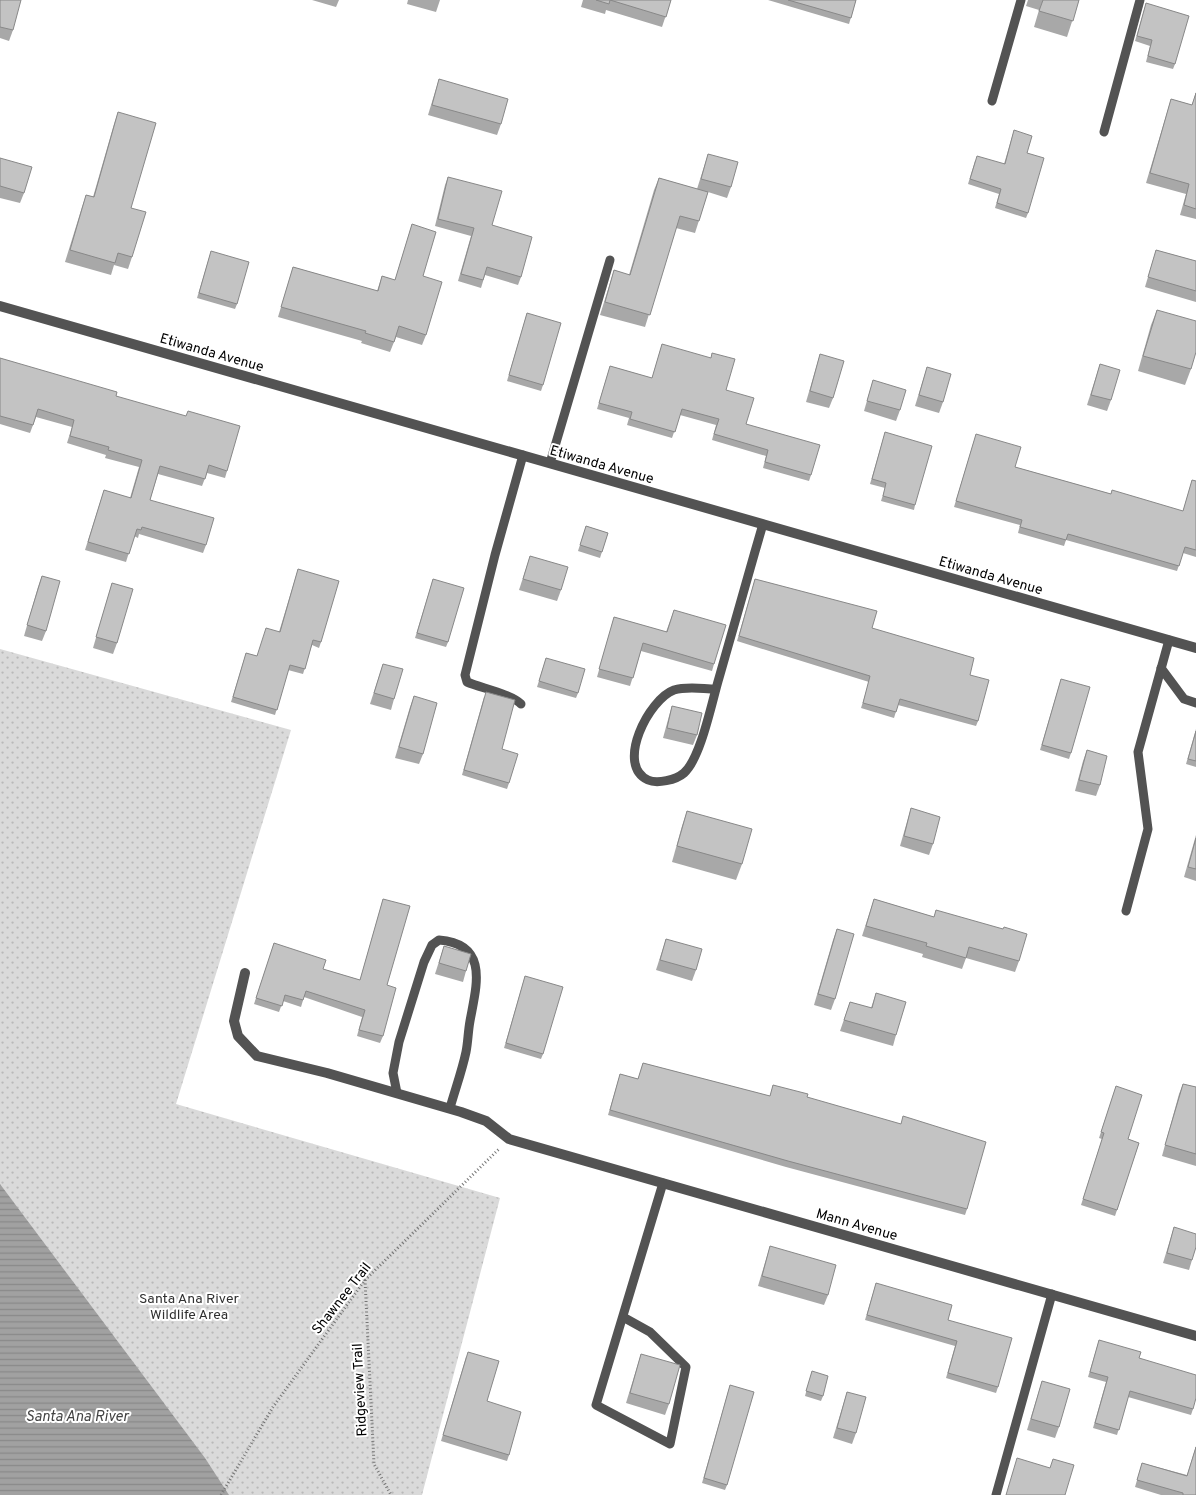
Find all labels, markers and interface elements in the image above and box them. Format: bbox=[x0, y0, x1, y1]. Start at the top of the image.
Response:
street label: Etiwanda Avenue bbox=[158, 331, 265, 376]
street label: Etiwanda Avenue bbox=[548, 443, 655, 488]
street label: Etiwanda Avenue bbox=[937, 554, 1044, 599]
street label: Mann Avenue bbox=[814, 1206, 899, 1245]
street label: Shawnee Trail bbox=[309, 1260, 375, 1338]
park label: Santa Ana River Wildlife Area bbox=[139, 1291, 240, 1324]
street label: Ridgeview Trail bbox=[350, 1343, 371, 1437]
water label: Santa Ana River bbox=[25, 1408, 130, 1427]

